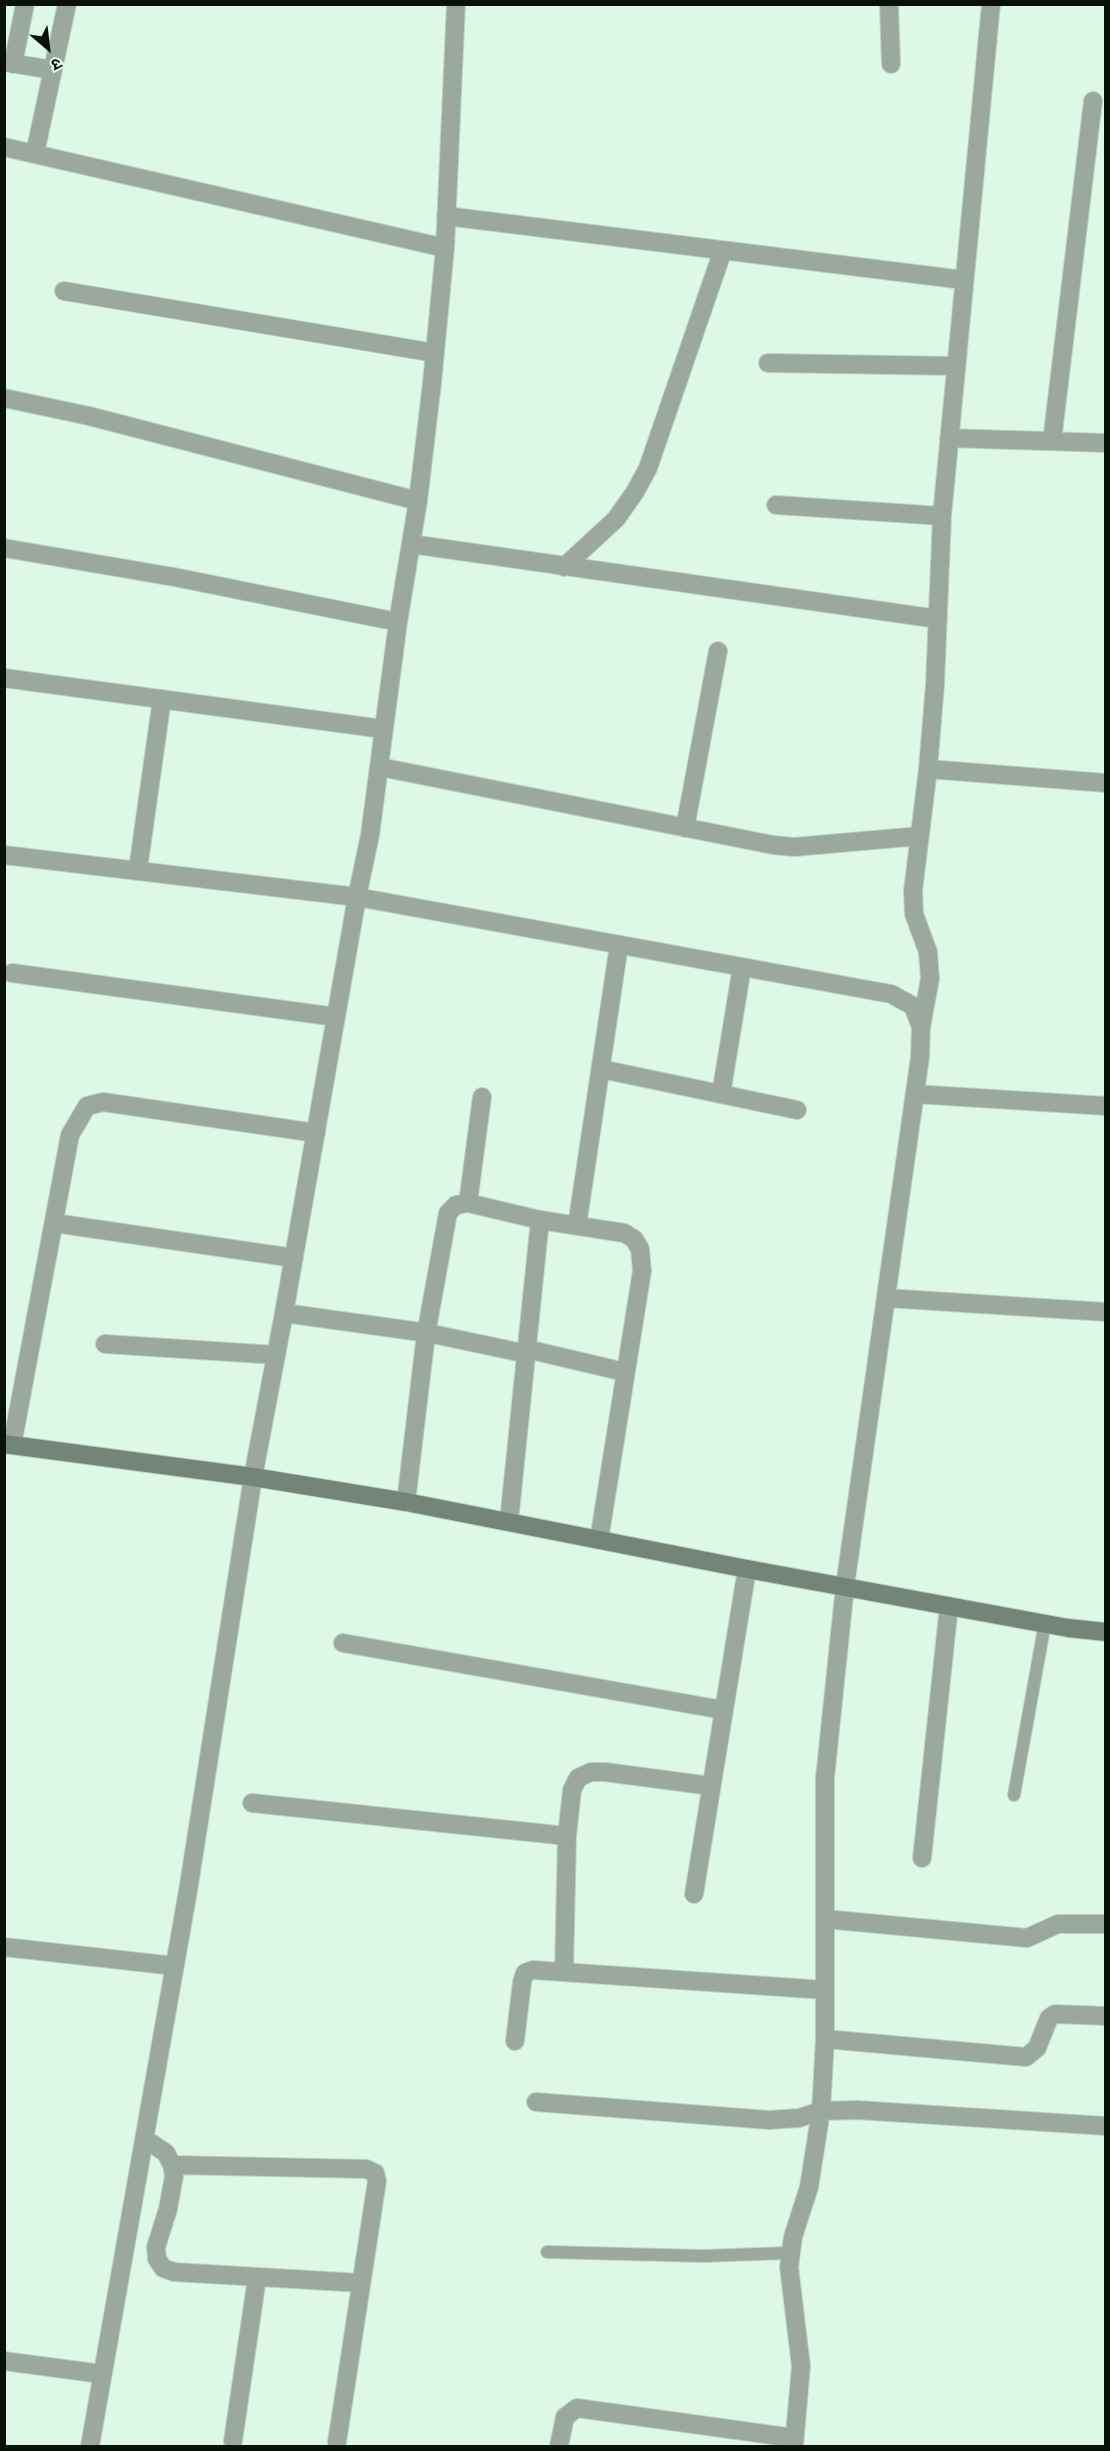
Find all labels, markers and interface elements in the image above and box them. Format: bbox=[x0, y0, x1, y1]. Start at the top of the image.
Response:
north arrow bbox=[18, 18, 78, 78]
text: उ bbox=[48, 54, 65, 75]

